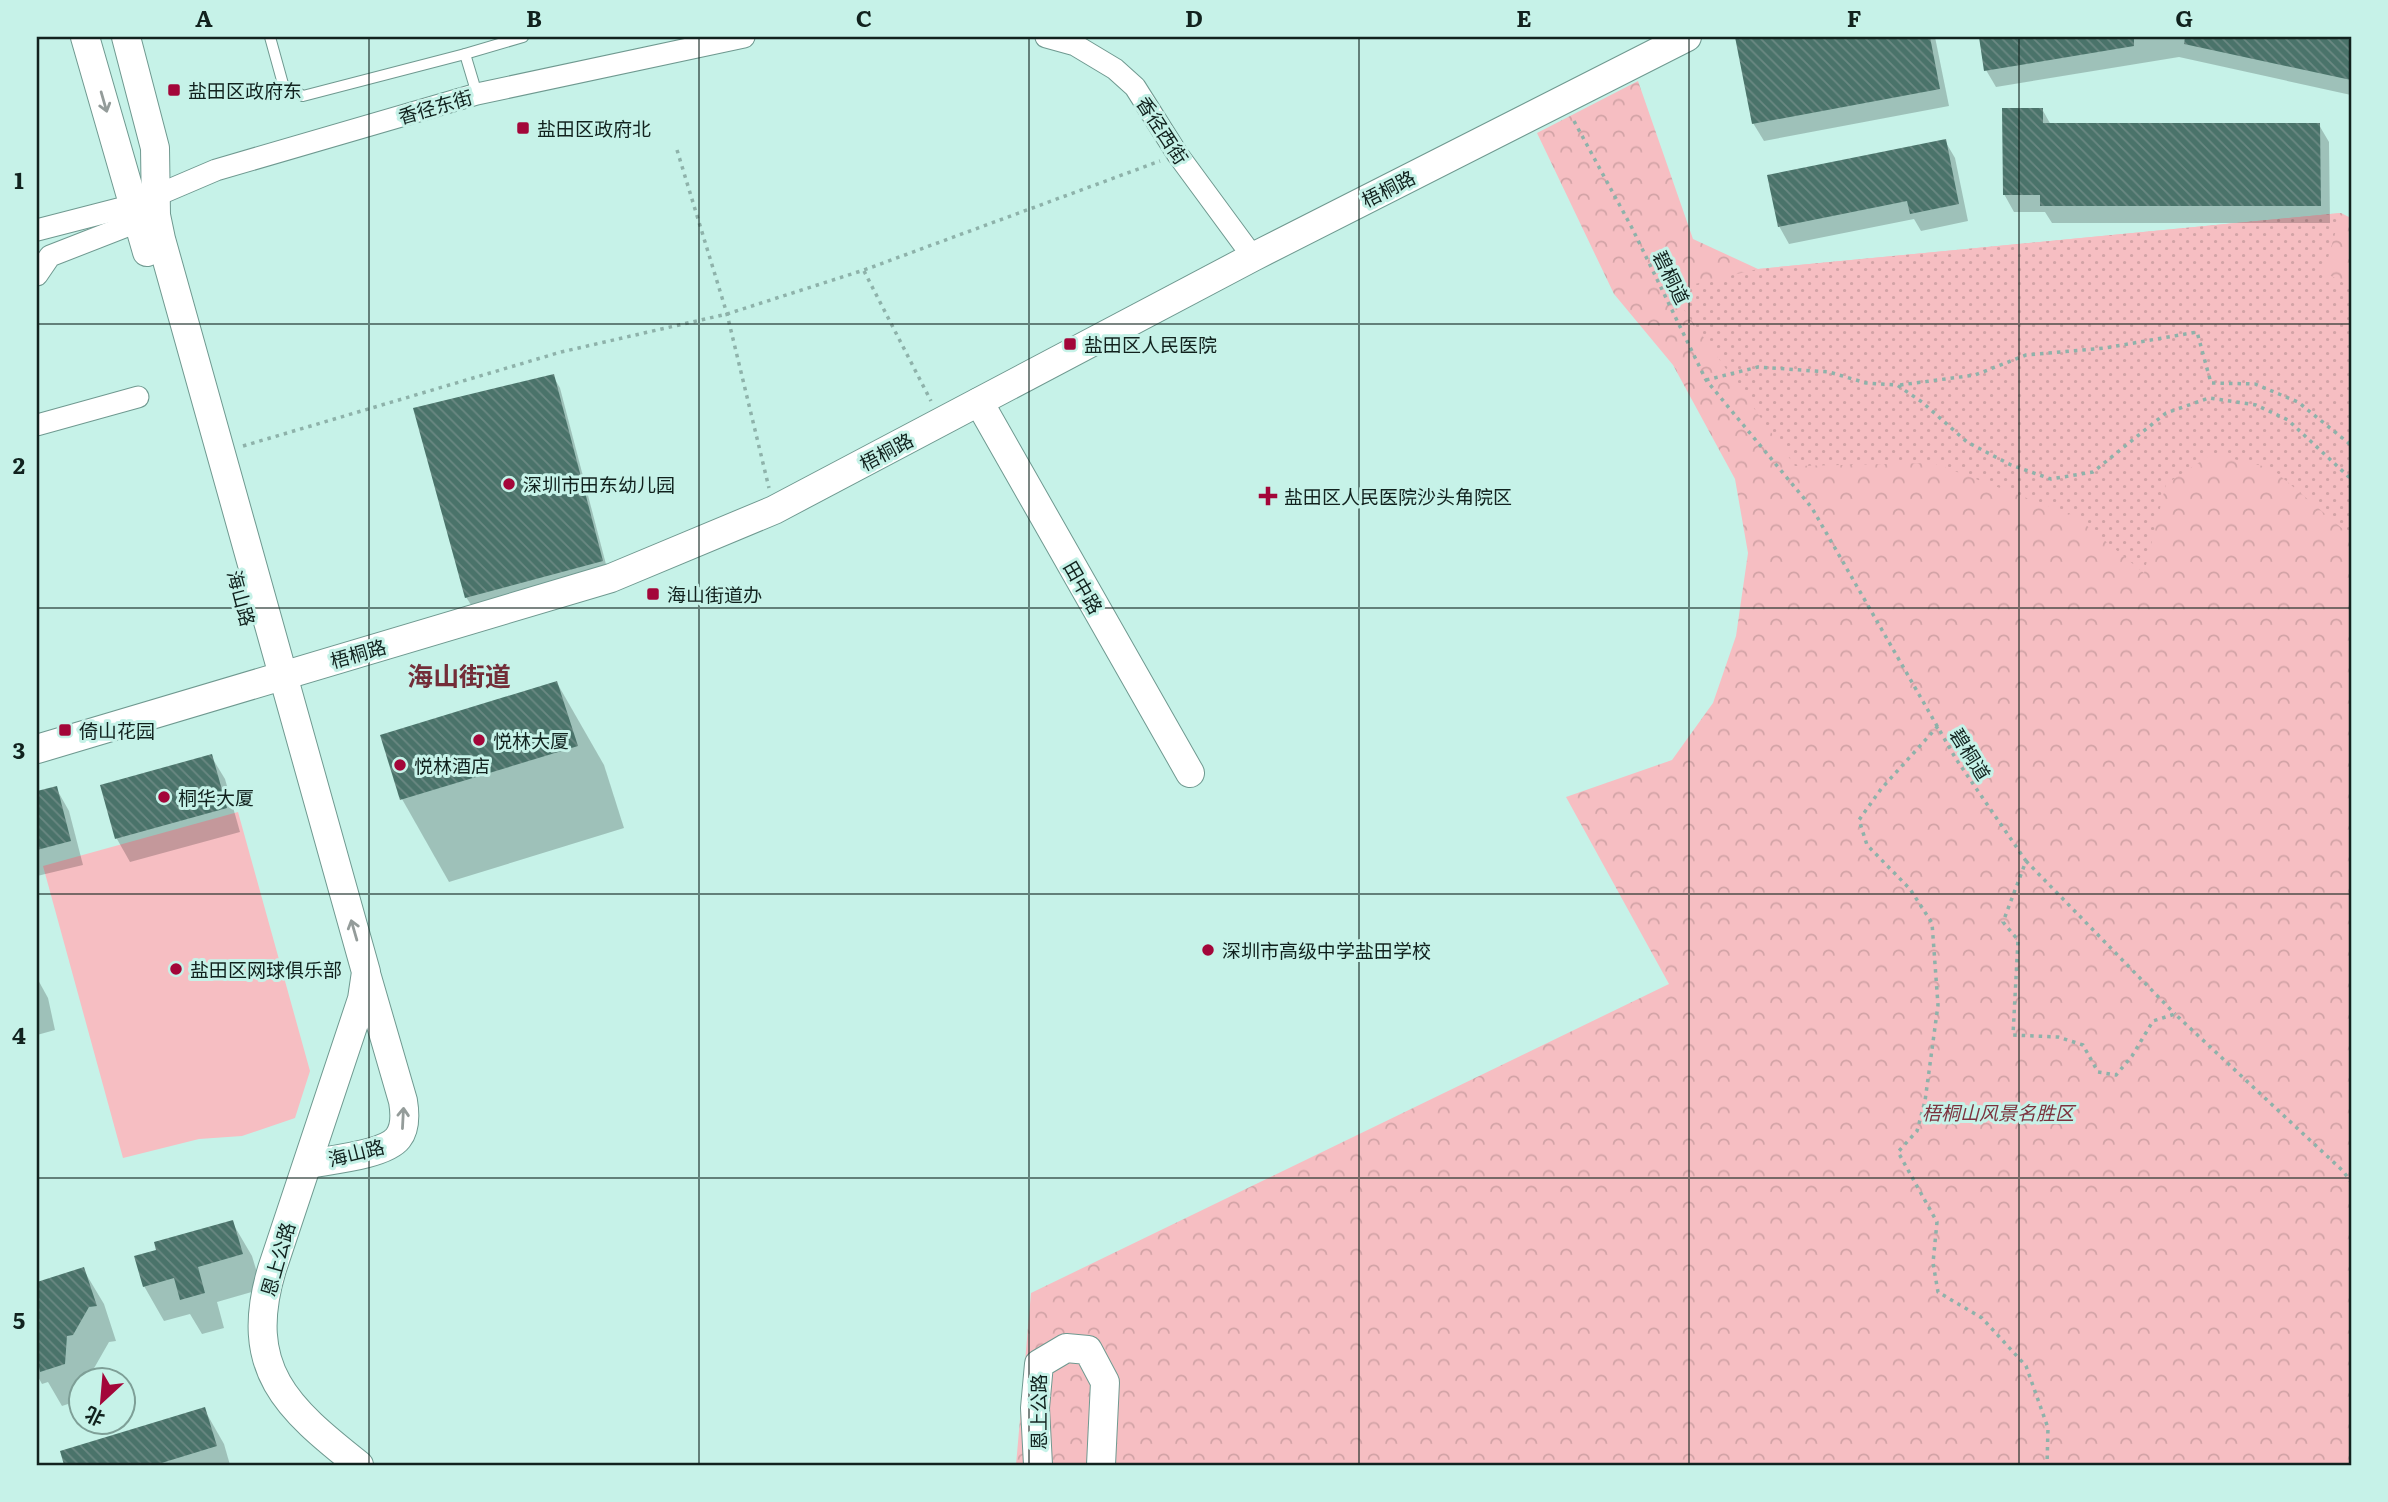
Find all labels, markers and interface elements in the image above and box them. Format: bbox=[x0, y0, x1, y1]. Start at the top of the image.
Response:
text: A bbox=[195, 0, 213, 34]
text: B bbox=[526, 0, 542, 34]
text: C bbox=[856, 0, 872, 34]
text: D bbox=[1185, 0, 1203, 34]
text: E bbox=[1516, 0, 1532, 34]
text: F bbox=[1847, 0, 1862, 34]
text: G bbox=[2175, 0, 2193, 34]
place label: 盐田区政府东 bbox=[188, 76, 302, 104]
marker: 盐田区政府东 bbox=[166, 82, 182, 98]
street label: 香径东街 bbox=[395, 82, 475, 130]
street label: 香径西街 bbox=[1131, 90, 1195, 170]
one-way arrow bbox=[99, 91, 112, 113]
place label: 盐田区政府北 bbox=[537, 114, 651, 142]
marker: 盐田区政府北 bbox=[515, 120, 531, 136]
text: 1 bbox=[14, 162, 24, 196]
street label: 梧桐路 bbox=[1356, 163, 1420, 213]
street label: 碧桐道 bbox=[1647, 245, 1697, 309]
place label: 盐田区人民医院 bbox=[1084, 330, 1217, 358]
marker: 盐田区人民医院 bbox=[1062, 336, 1078, 352]
street label: 梧桐路 bbox=[854, 425, 918, 477]
text: 2 bbox=[13, 447, 25, 481]
place label: 深圳市田东幼儿园 bbox=[523, 470, 675, 498]
marker: 深圳市田东幼儿园 bbox=[501, 476, 517, 492]
place label: 盐田区人民医院沙头角院区 bbox=[1284, 482, 1512, 510]
marker: 盐田区人民医院沙头角院区 bbox=[1258, 486, 1278, 506]
street label: 田中路 bbox=[1058, 555, 1110, 619]
street label: 海山路 bbox=[221, 567, 263, 629]
place label: 海山街道办 bbox=[667, 580, 762, 608]
marker: 海山街道办 bbox=[645, 586, 661, 602]
street label: 梧桐路 bbox=[327, 632, 389, 674]
district label: 海山街道 bbox=[407, 655, 511, 694]
place label: 倚山花园 bbox=[79, 716, 155, 744]
marker: 倚山花园 bbox=[57, 722, 73, 738]
street label: 碧桐道 bbox=[1944, 722, 1998, 786]
place label: 悦林大厦 bbox=[493, 726, 569, 754]
text: 3 bbox=[13, 732, 25, 766]
marker: 悦林大厦 bbox=[471, 732, 487, 748]
place label: 悦林酒店 bbox=[414, 751, 490, 779]
marker: 悦林酒店 bbox=[392, 757, 408, 773]
place label: 桐华大厦 bbox=[178, 783, 254, 811]
marker: 桐华大厦 bbox=[156, 789, 172, 805]
one-way arrow bbox=[347, 919, 360, 942]
place label: 深圳市高级中学盐田学校 bbox=[1222, 936, 1431, 964]
marker: 深圳市高级中学盐田学校 bbox=[1200, 942, 1216, 958]
place label: 盐田区网球俱乐部 bbox=[190, 955, 342, 983]
marker: 盐田区网球俱乐部 bbox=[168, 961, 184, 977]
text: 4 bbox=[12, 1017, 26, 1051]
park label: 梧桐山风景名胜区 bbox=[1922, 1098, 2077, 1126]
one-way arrow bbox=[397, 1107, 410, 1130]
street label: 海山路 bbox=[325, 1132, 387, 1172]
street label: 恩上公路 bbox=[253, 1219, 301, 1299]
text: 5 bbox=[13, 1302, 25, 1336]
north arrow bbox=[66, 1366, 136, 1436]
street label: 恩上公路 bbox=[1024, 1374, 1052, 1450]
text: 北 bbox=[79, 1400, 109, 1434]

